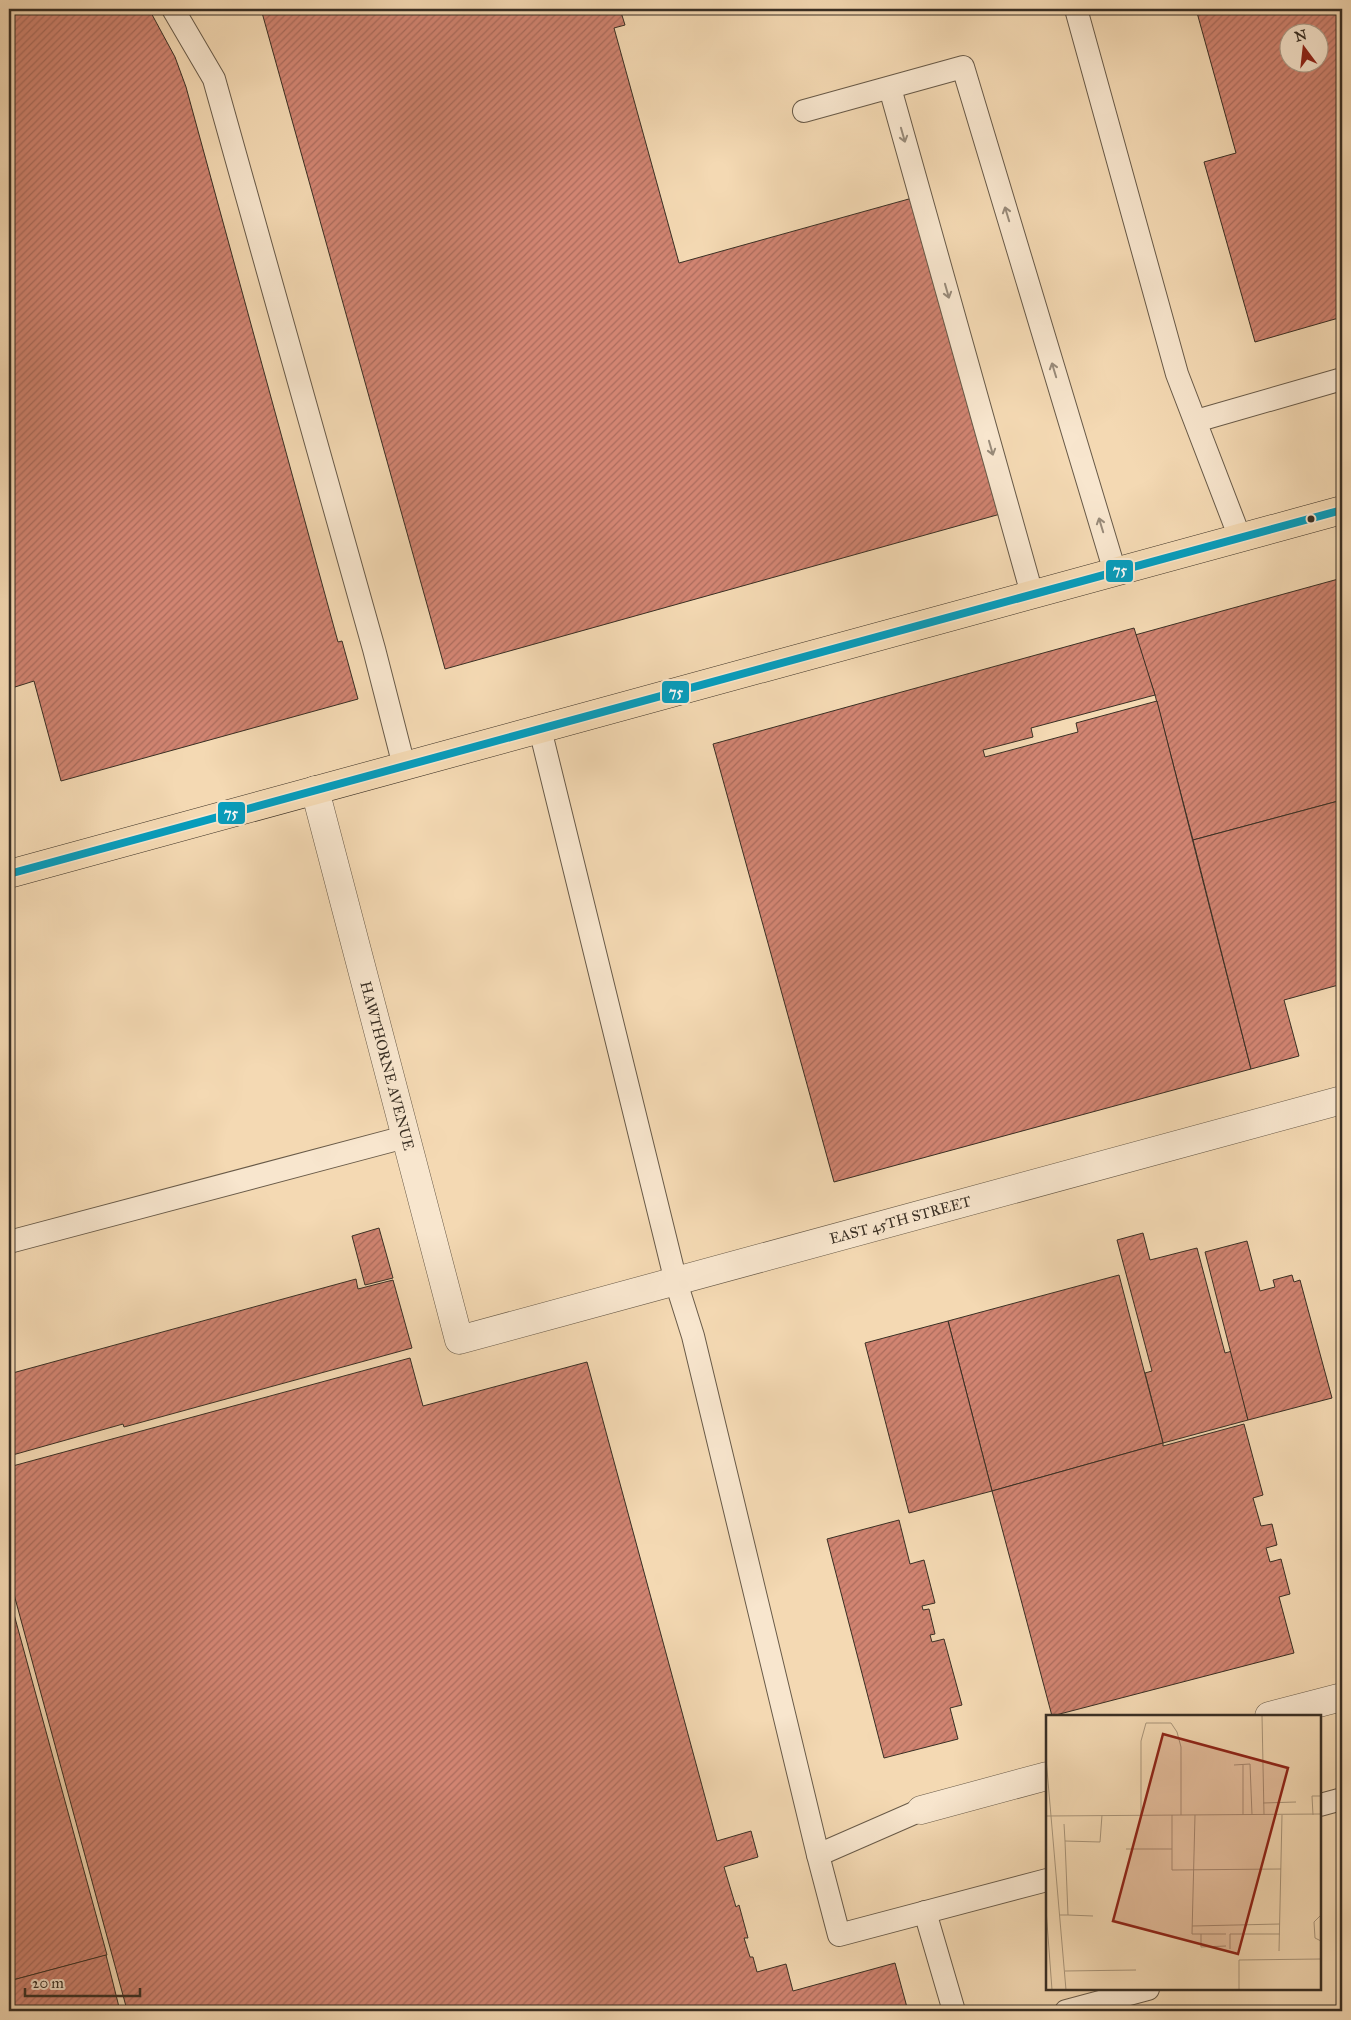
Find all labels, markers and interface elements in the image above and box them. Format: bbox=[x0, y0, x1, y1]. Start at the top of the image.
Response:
north arrow bbox=[1278, 22, 1328, 72]
text: N bbox=[1293, 26, 1309, 46]
one-way arrow bbox=[899, 126, 909, 142]
one-way arrow bbox=[1002, 206, 1012, 222]
one-way arrow bbox=[943, 283, 952, 299]
one-way arrow bbox=[1049, 362, 1059, 378]
one-way arrow bbox=[987, 439, 996, 455]
unlabelled marker bbox=[1306, 514, 1316, 524]
one-way arrow bbox=[1096, 518, 1106, 534]
line badge: 75 bbox=[1105, 559, 1134, 583]
text: 75 bbox=[1113, 562, 1127, 579]
line badge: 75 bbox=[661, 680, 690, 704]
text: 75 bbox=[669, 684, 683, 701]
line badge: 75 bbox=[217, 801, 246, 825]
text: 75 bbox=[224, 805, 238, 822]
street label: HAWTHORNE AVENUE bbox=[356, 979, 418, 1152]
street label: EAST 45TH STREET bbox=[828, 1192, 973, 1248]
inset map bbox=[1046, 1715, 1321, 1990]
scale bar bbox=[25, 1965, 140, 1997]
text: 20 m bbox=[32, 1974, 64, 1992]

